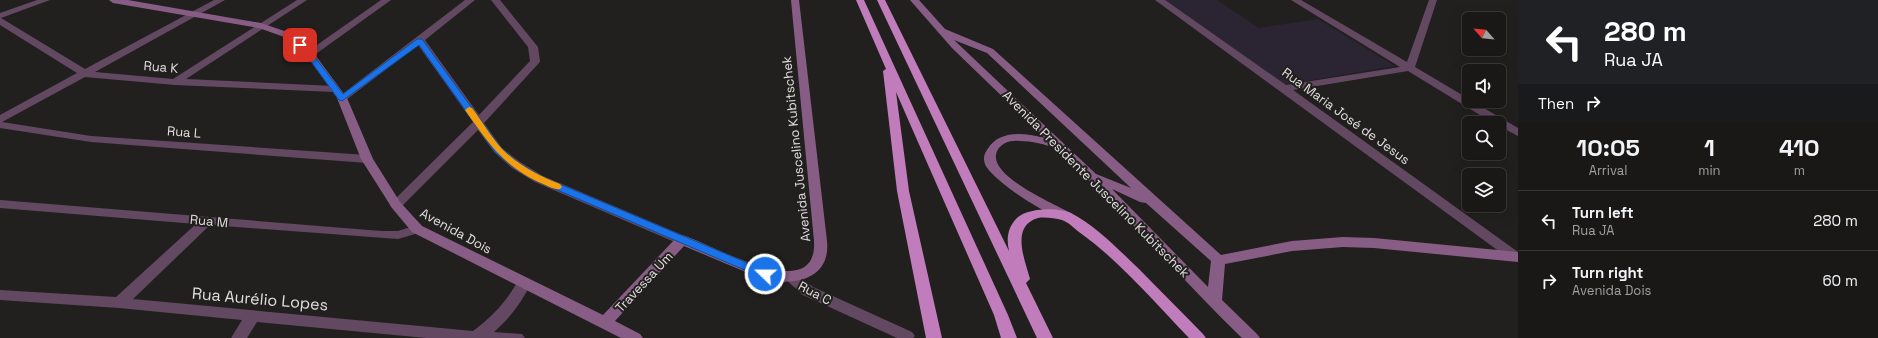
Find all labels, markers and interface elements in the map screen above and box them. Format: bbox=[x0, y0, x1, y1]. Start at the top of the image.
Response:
north arrow bbox=[1462, 12, 1506, 56]
map controls bbox=[1462, 12, 1506, 212]
text: 280 m bbox=[1604, 13, 1687, 49]
icon: left bbox=[1538, 16, 1590, 68]
pin bbox=[283, 28, 317, 62]
icon: arrive bbox=[289, 34, 311, 56]
text: Rua JA bbox=[1604, 48, 1663, 71]
street label: Avenida Juscelino Kubitschek bbox=[778, 55, 814, 243]
street label: Rua K bbox=[143, 57, 179, 77]
street label: Rua Maria José de Jesus bbox=[1279, 64, 1413, 168]
button: sound bbox=[1462, 64, 1506, 108]
street label: Avenida Presidente Juscelino Kubitschek bbox=[999, 87, 1193, 281]
icon: right bbox=[1582, 92, 1604, 114]
text: Then bbox=[1538, 94, 1574, 113]
button: search bbox=[1462, 116, 1506, 160]
street label: Rua L bbox=[166, 122, 202, 142]
text: 10:05 bbox=[1576, 132, 1640, 163]
text: 1 bbox=[1704, 132, 1715, 163]
text: 410 bbox=[1779, 132, 1820, 163]
text: Arrival bbox=[1589, 162, 1627, 179]
text: min bbox=[1698, 162, 1721, 179]
text: m bbox=[1794, 162, 1805, 179]
button: layers bbox=[1462, 168, 1506, 212]
text: Turn left bbox=[1572, 203, 1634, 222]
street label: Avenida Dois bbox=[417, 204, 495, 258]
icon: left bbox=[1538, 210, 1560, 232]
street label: Rua M bbox=[189, 211, 229, 231]
text: 280 m bbox=[1813, 211, 1858, 230]
text: Rua JA bbox=[1572, 222, 1615, 239]
street label: Travessa Um bbox=[611, 248, 677, 316]
position arrow bbox=[744, 253, 786, 295]
text: Turn right bbox=[1572, 263, 1643, 282]
icon: right bbox=[1538, 270, 1560, 292]
text: 60 m bbox=[1822, 271, 1858, 290]
street label: Rua C bbox=[795, 277, 835, 309]
text: Avenida Dois bbox=[1572, 282, 1651, 299]
street label: Rua Aurélio Lopes bbox=[191, 283, 329, 315]

